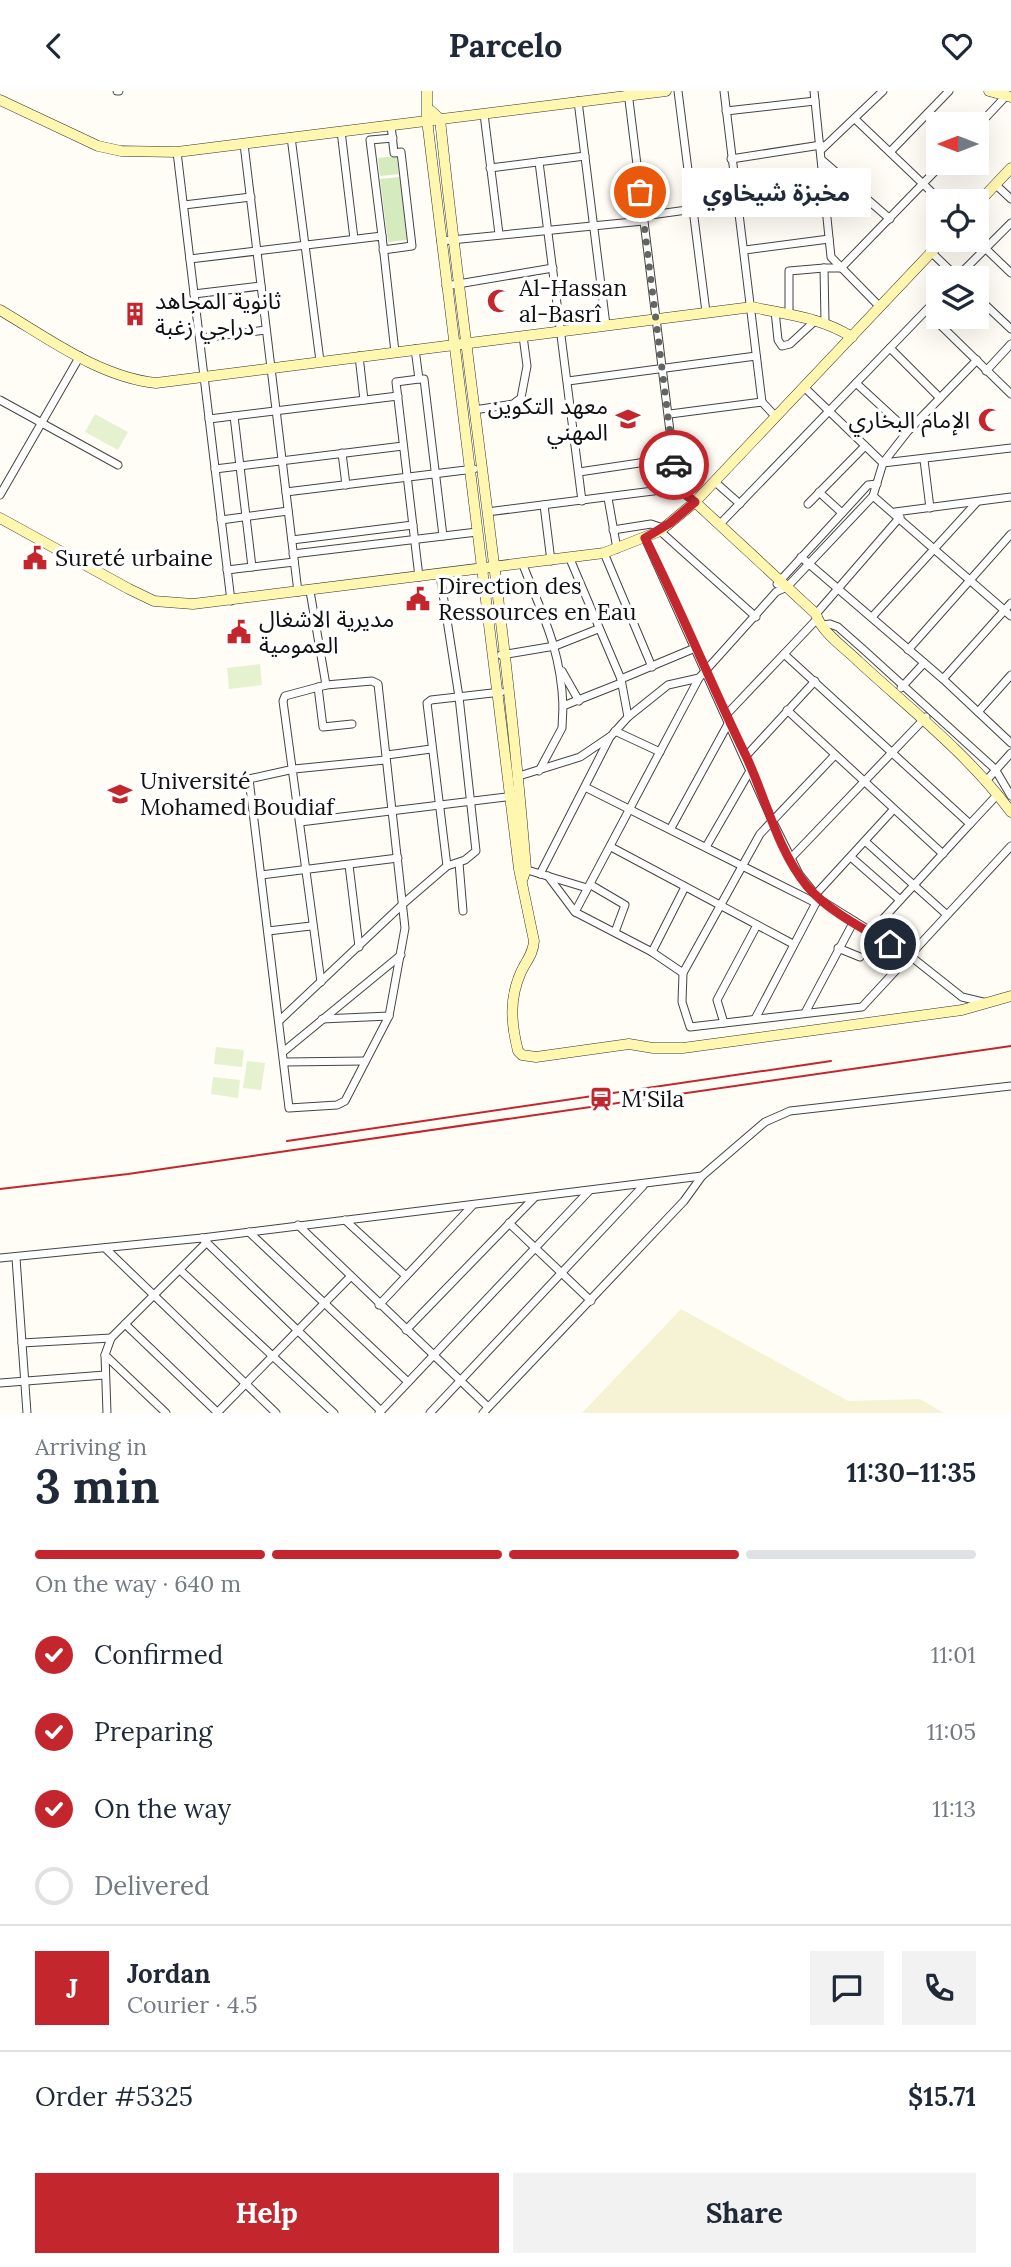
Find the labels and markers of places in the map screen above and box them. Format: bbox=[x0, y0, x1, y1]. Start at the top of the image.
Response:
pin bbox=[610, 162, 670, 222]
callout: مخبزة شيخاوي bbox=[682, 167, 871, 217]
place label: Al-Hassan al-Basrî bbox=[518, 273, 627, 328]
place label: ثانوية المجاهد دراجي زغبة bbox=[155, 286, 281, 344]
mosque icon: Al-Hassan al-Basrî bbox=[485, 287, 513, 315]
building icon: ثانوية المجاهد دراجي زغبة bbox=[121, 300, 149, 328]
place label: معهد التكوين المهني bbox=[488, 391, 608, 449]
school or university icon: معهد التكوين المهني bbox=[614, 405, 642, 433]
place label: الإمام البخاري bbox=[849, 405, 970, 438]
mosque icon: الإمام البخاري bbox=[976, 406, 1004, 434]
place label: Sureté urbaine bbox=[55, 543, 213, 572]
public building icon: Sureté urbaine bbox=[21, 544, 49, 572]
place label: Direction des Ressources en Eau bbox=[438, 571, 637, 626]
public building icon: Direction des Ressources en Eau bbox=[404, 585, 432, 613]
place label: مديرية الاشغال العمومية bbox=[259, 604, 394, 659]
public building icon: مديرية الاشغال العمومية bbox=[225, 618, 253, 646]
place label: Université Mohamed Boudiaf bbox=[140, 766, 336, 821]
school or university icon: Université Mohamed Boudiaf bbox=[106, 780, 134, 808]
pin bbox=[860, 914, 920, 974]
place label: M'Sila bbox=[621, 1084, 685, 1113]
station icon: M'Sila bbox=[587, 1085, 615, 1113]

